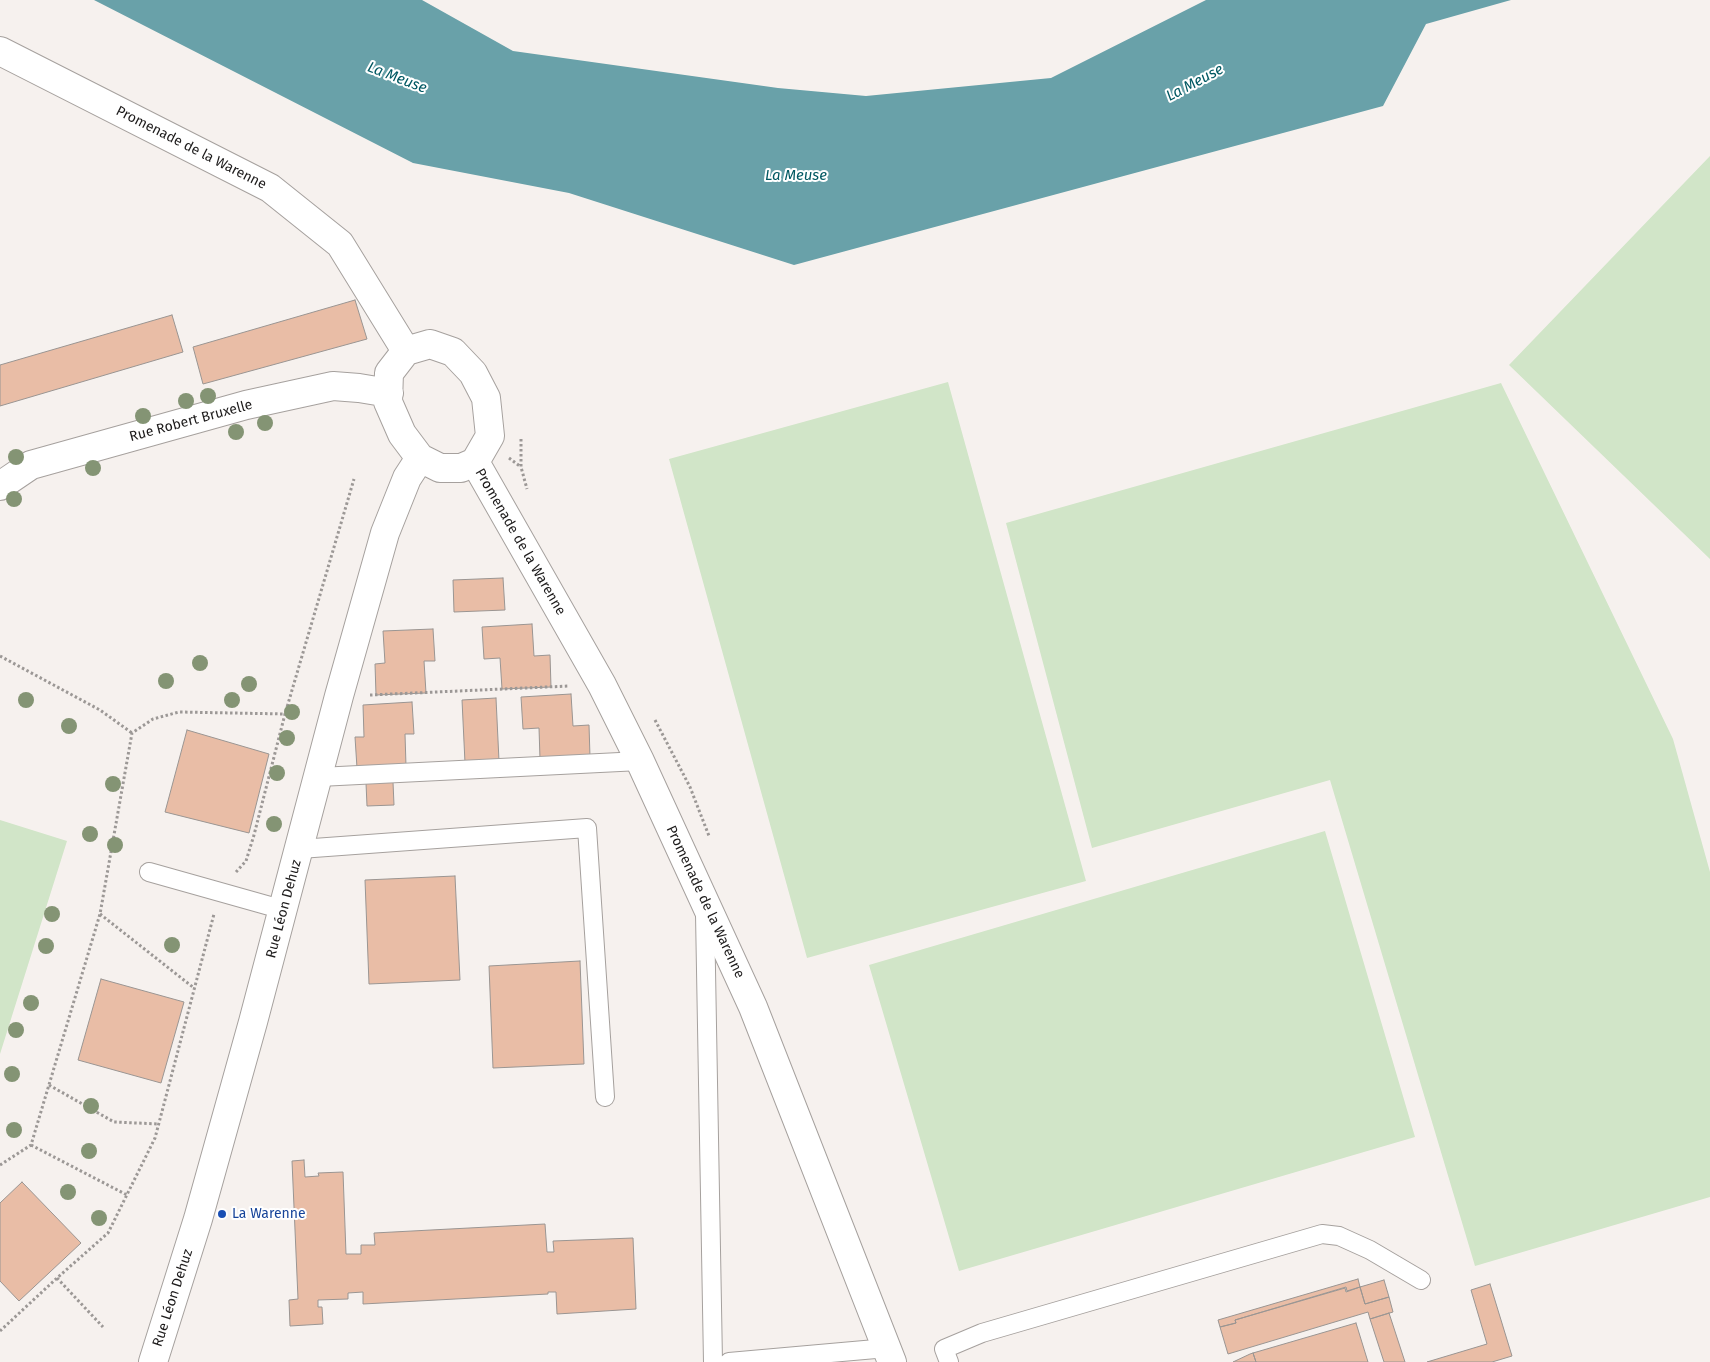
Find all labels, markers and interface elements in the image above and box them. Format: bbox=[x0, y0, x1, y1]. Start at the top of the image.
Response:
water label: La Meuse bbox=[365, 58, 429, 98]
water label: La Meuse bbox=[1163, 60, 1227, 106]
street label: Promenade de la Warenne bbox=[113, 103, 269, 193]
water label: La Meuse bbox=[765, 167, 827, 185]
street label: Rue Robert Bruxelle bbox=[128, 396, 254, 446]
street label: Promenade de la Warenne bbox=[471, 466, 569, 618]
street label: Promenade de la Warenne bbox=[662, 823, 748, 981]
street label: Rue Léon Dehuz bbox=[263, 858, 305, 960]
place label: La Warenne bbox=[232, 1206, 306, 1222]
marker: La Warenne bbox=[216, 1208, 228, 1220]
street label: Rue Léon Dehuz bbox=[149, 1247, 197, 1349]

